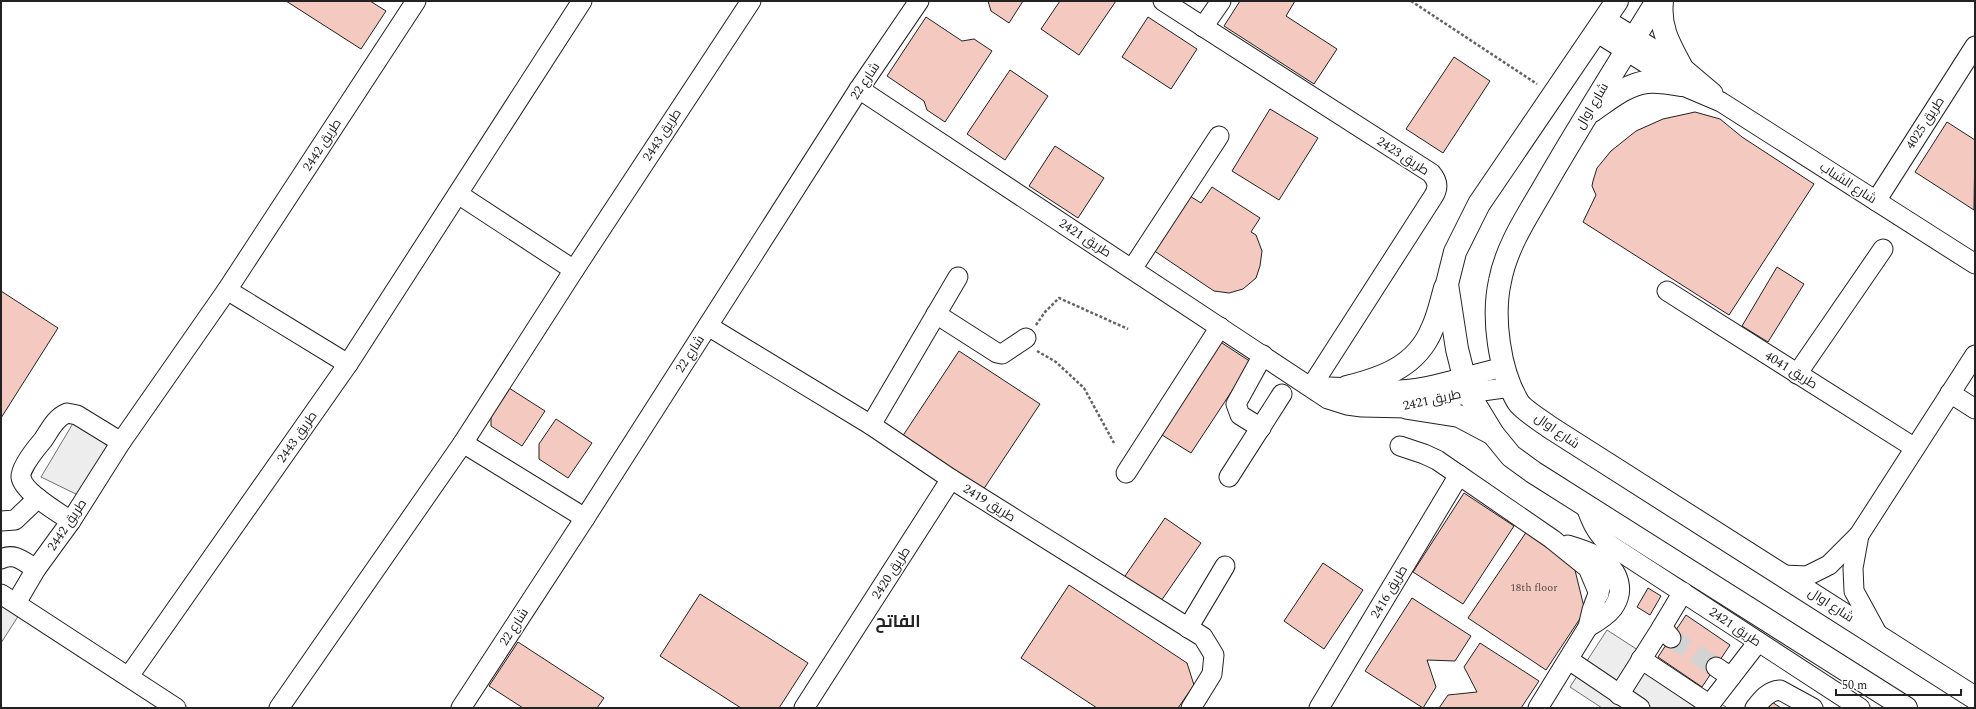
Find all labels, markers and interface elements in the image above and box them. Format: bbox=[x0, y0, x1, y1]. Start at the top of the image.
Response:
street label: شارع 22 bbox=[845, 58, 885, 104]
street label: شارع اوال bbox=[1570, 79, 1614, 133]
street label: طريق 4025 bbox=[1901, 93, 1949, 153]
street label: طريق 2443 bbox=[638, 105, 686, 165]
street label: طريق 2442 bbox=[298, 115, 346, 175]
street label: طريق 2423 bbox=[1373, 132, 1433, 180]
street label: شارع الشباب bbox=[1815, 157, 1881, 209]
street label: طريق 2421 bbox=[1055, 214, 1115, 262]
street label: شارع 22 bbox=[670, 331, 710, 377]
street label: طريق 4041 bbox=[1761, 346, 1821, 394]
street label: طريق 2421 bbox=[1401, 384, 1463, 416]
street label: طريق 2443 bbox=[272, 407, 322, 467]
street label: شارع اوال bbox=[1530, 408, 1584, 454]
street label: طريق 2419 bbox=[959, 479, 1019, 527]
street label: طريق 2442 bbox=[42, 495, 92, 555]
street label: طريق 2420 bbox=[867, 543, 915, 603]
street label: طريق 2416 bbox=[1365, 562, 1413, 622]
house number: 18th floor bbox=[1510, 579, 1558, 596]
street label: شارع اوال bbox=[1804, 583, 1858, 627]
street label: طريق 2421 bbox=[1705, 602, 1765, 652]
street label: شارع 22 bbox=[494, 604, 534, 650]
district label: الفاتح bbox=[875, 609, 921, 635]
scale bar bbox=[1836, 671, 1961, 697]
text: 50 m bbox=[1842, 676, 1867, 695]

